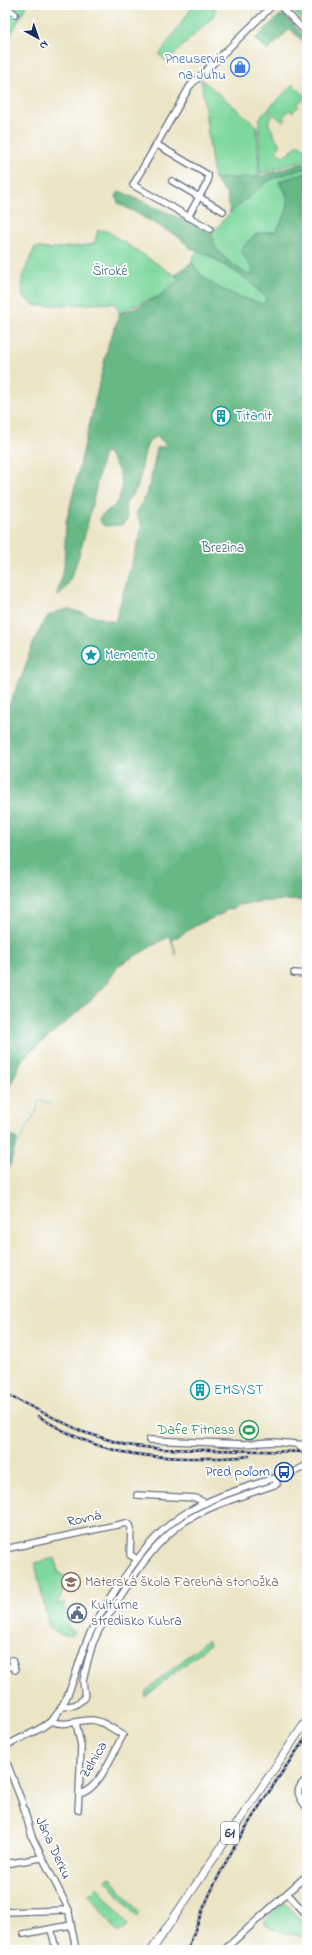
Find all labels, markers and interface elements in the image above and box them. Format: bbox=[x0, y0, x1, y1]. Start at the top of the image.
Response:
north arrow bbox=[18, 18, 58, 58]
text: N bbox=[36, 36, 52, 53]
place label: Pneuservis na Juhu bbox=[165, 49, 226, 86]
shop icon: Pneuservis na Juhu bbox=[229, 56, 251, 78]
park label: Široké bbox=[92, 261, 128, 282]
building icon: Titanit bbox=[210, 405, 232, 427]
place label: Titanit bbox=[235, 406, 272, 427]
park label: Brezina bbox=[201, 538, 244, 559]
place icon: Memento bbox=[80, 644, 102, 666]
place label: Memento bbox=[105, 645, 156, 666]
building icon: EMSYST bbox=[189, 1379, 211, 1401]
place label: EMSYST bbox=[214, 1380, 263, 1401]
sports icon: Dafe Fitness bbox=[238, 1419, 260, 1441]
place label: Dafe Fitness bbox=[156, 1420, 235, 1441]
bus stop icon: Pred poľom bbox=[273, 1461, 295, 1483]
place label: Pred poľom bbox=[205, 1462, 270, 1483]
street label: Rovná bbox=[65, 1505, 103, 1533]
school or university icon: Materská škola Farebná stonožka bbox=[60, 1571, 82, 1593]
place label: Materská škola Farebná stonožka bbox=[85, 1572, 279, 1593]
place label: Kultúrne stredisko Kubra bbox=[91, 1595, 182, 1632]
public building icon: Kultúrne stredisko Kubra bbox=[66, 1602, 88, 1624]
street label: Zelnica bbox=[75, 1738, 113, 1782]
street label: Jána Derku bbox=[29, 1813, 77, 1883]
road number: 61 bbox=[221, 1822, 239, 1844]

